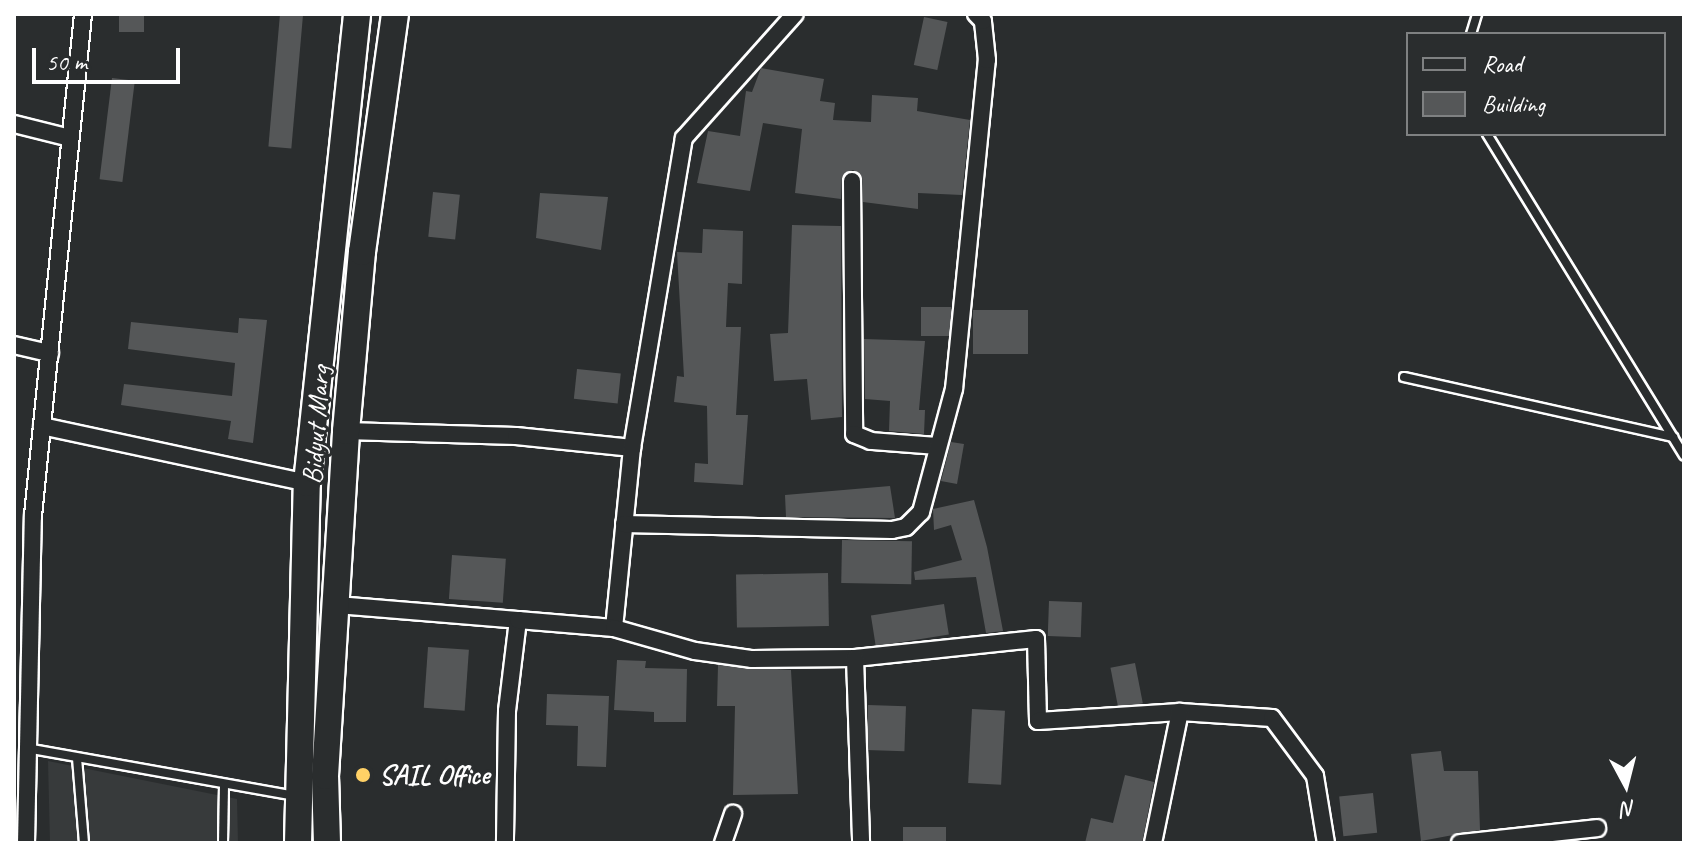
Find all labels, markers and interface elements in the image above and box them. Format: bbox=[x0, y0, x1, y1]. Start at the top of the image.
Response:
scale bar bbox=[36, 32, 184, 82]
legend bbox=[1406, 32, 1666, 136]
text: 50 m bbox=[46, 47, 87, 77]
text: Road bbox=[1482, 49, 1522, 79]
text: Building bbox=[1482, 89, 1545, 119]
street label: Bidyut Marg bbox=[295, 364, 337, 486]
north arrow bbox=[1586, 745, 1666, 825]
place label: SAIL Office bbox=[379, 758, 489, 792]
marker: SAIL Office bbox=[354, 766, 372, 784]
text: N bbox=[1620, 794, 1637, 824]

